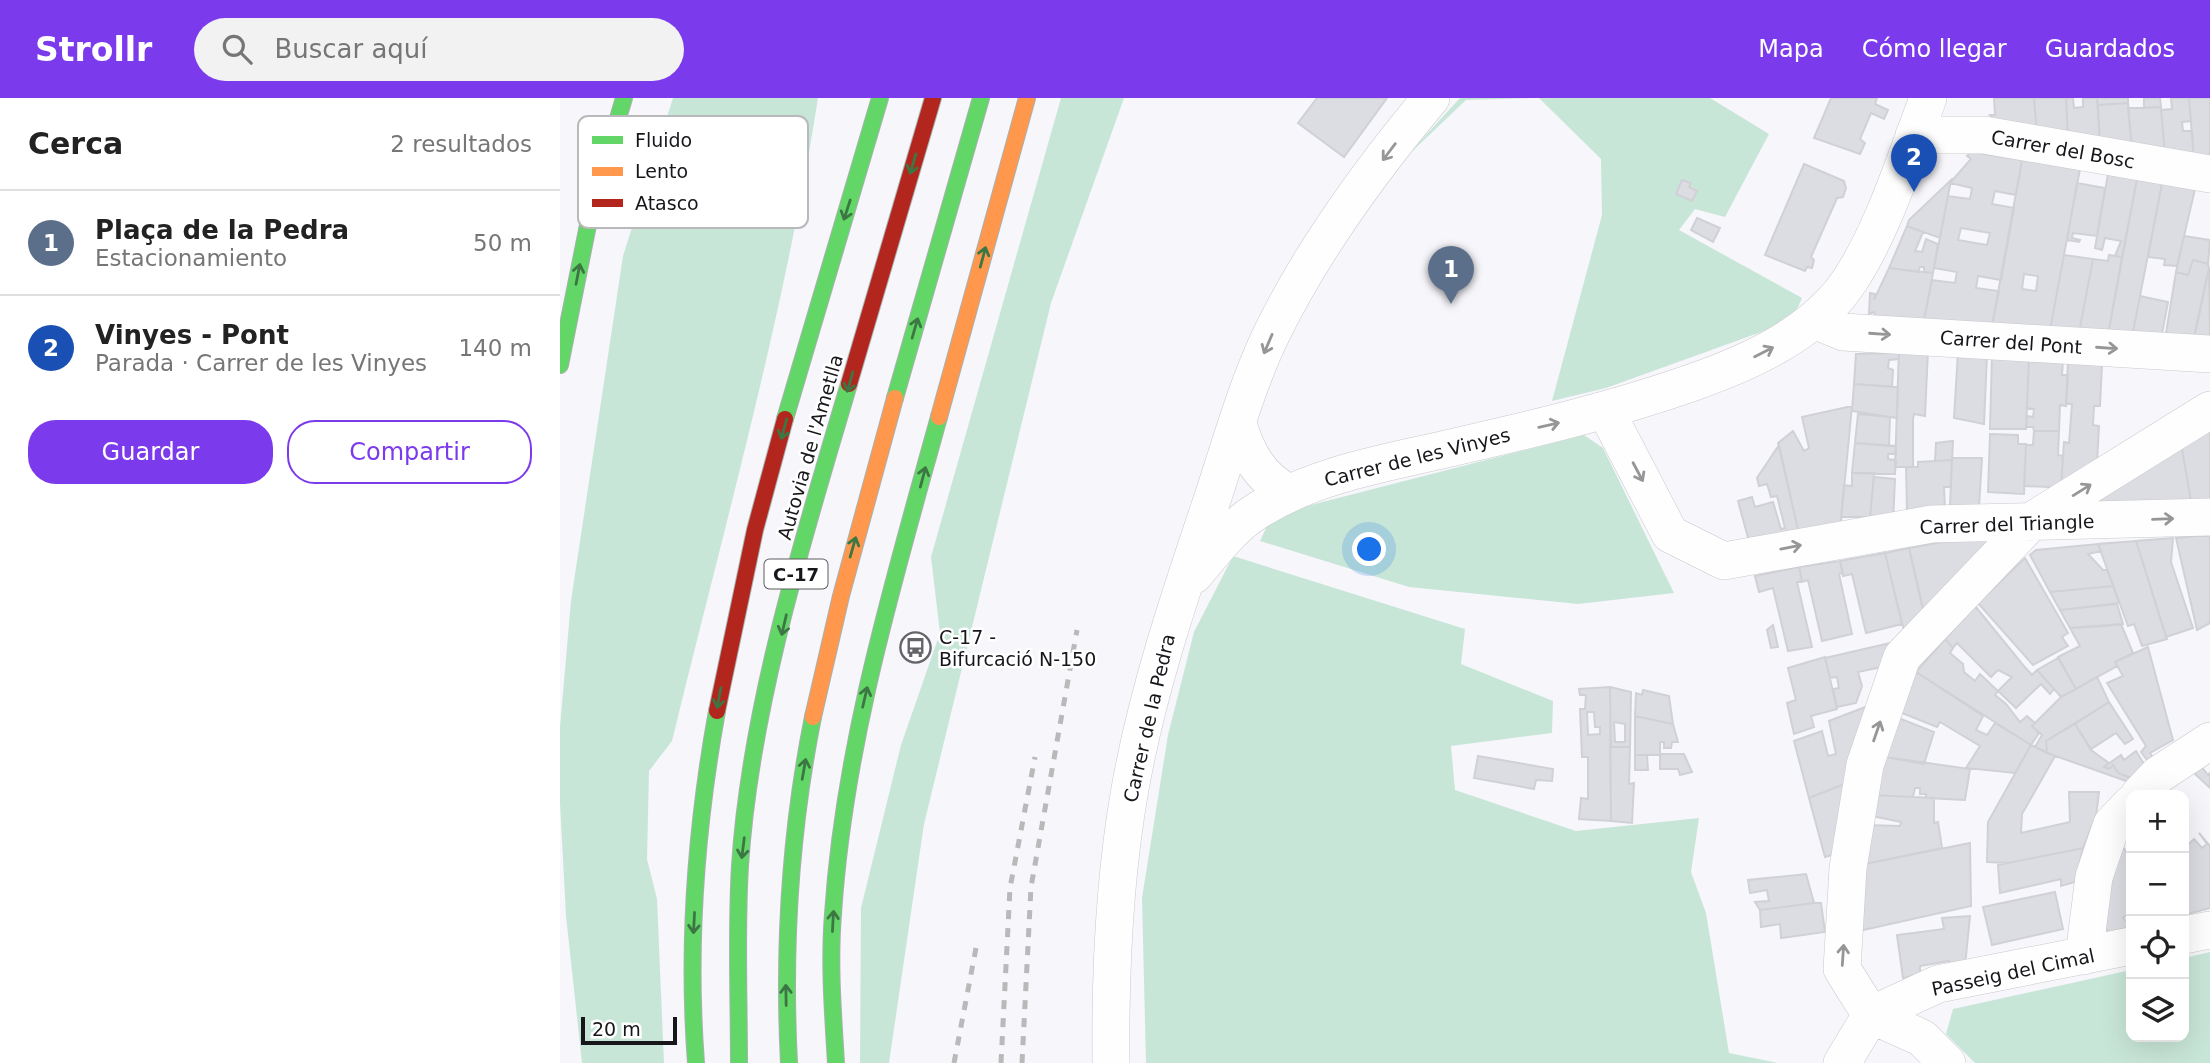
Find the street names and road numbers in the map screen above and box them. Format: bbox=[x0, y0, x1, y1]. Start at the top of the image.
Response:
street label: Carrer del Bosc bbox=[1989, 126, 2137, 172]
street label: Carrer del Pont bbox=[1939, 326, 2083, 358]
street label: Autovia de l'Ametlla bbox=[773, 352, 847, 542]
street label: Carrer de les Vinyes bbox=[1322, 423, 1512, 491]
street label: Carrer del Triangle bbox=[1919, 510, 2095, 538]
road number: C-17 bbox=[764, 560, 828, 588]
street label: Carrer de la Pedra bbox=[1119, 632, 1179, 804]
street label: Passeig del Cimal bbox=[1929, 944, 2097, 1000]

